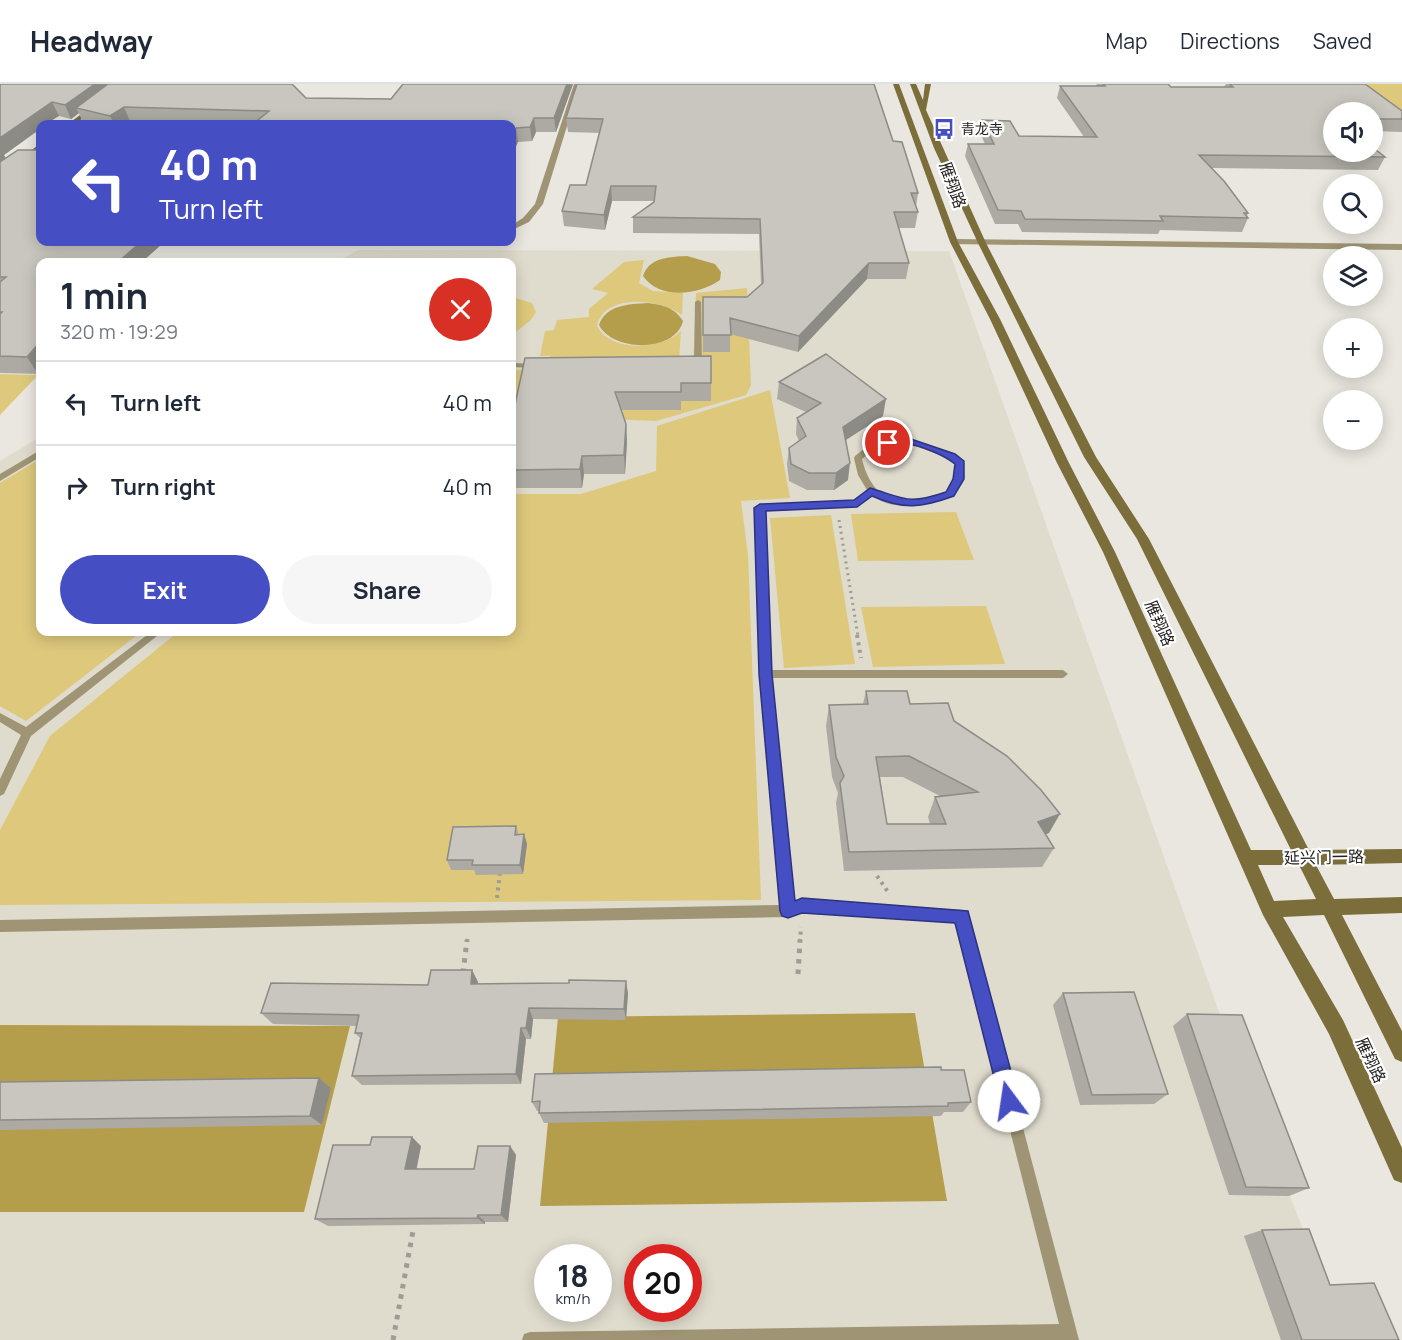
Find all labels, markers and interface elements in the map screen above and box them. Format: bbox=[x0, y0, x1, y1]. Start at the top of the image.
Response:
text: Headway bbox=[30, 22, 153, 60]
text: Map bbox=[1106, 27, 1147, 55]
text: Directions bbox=[1180, 27, 1280, 55]
text: Saved bbox=[1313, 27, 1372, 55]
map controls bbox=[1323, 102, 1383, 450]
button: sound bbox=[1323, 102, 1383, 162]
bus stop icon: 青龙寺 bbox=[932, 117, 956, 141]
place label: 青龙寺 bbox=[961, 119, 1003, 138]
text: 40 m bbox=[159, 135, 258, 193]
icon: left bbox=[60, 144, 138, 222]
street label: 雁翔路 bbox=[934, 159, 972, 211]
button: search bbox=[1323, 174, 1383, 234]
text: Turn left bbox=[159, 190, 263, 227]
button: layers bbox=[1323, 246, 1383, 306]
text: 1 min bbox=[60, 271, 148, 320]
button: close bbox=[429, 278, 492, 341]
text: 320 m · 19:29 bbox=[60, 318, 178, 345]
button: + bbox=[1323, 318, 1383, 378]
icon: left bbox=[60, 387, 93, 420]
text: Turn left bbox=[111, 388, 201, 418]
text: 40 m bbox=[443, 388, 492, 418]
button: − bbox=[1323, 390, 1383, 450]
pin bbox=[862, 417, 913, 468]
icon: arrive bbox=[871, 426, 904, 459]
icon: right bbox=[60, 471, 93, 504]
text: Turn right bbox=[111, 472, 216, 502]
text: 40 m bbox=[443, 472, 492, 502]
button: Exit bbox=[60, 555, 270, 624]
button: Share bbox=[282, 555, 492, 624]
street label: 雁翔路 bbox=[1140, 597, 1180, 649]
street label: 延兴门一路 bbox=[1284, 845, 1364, 869]
street label: 雁翔路 bbox=[1351, 1034, 1391, 1086]
position arrow bbox=[977, 1069, 1041, 1133]
speed limit sign: 20 bbox=[624, 1244, 702, 1322]
text: 18 bbox=[557, 1255, 589, 1296]
text: km/h bbox=[556, 1288, 590, 1309]

